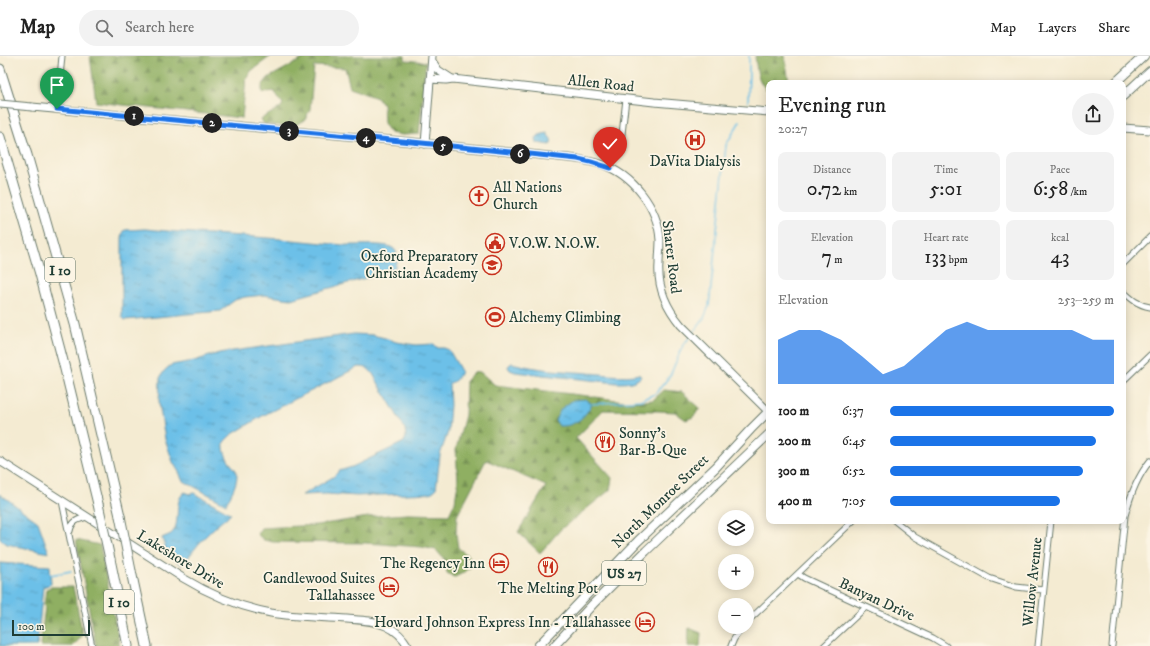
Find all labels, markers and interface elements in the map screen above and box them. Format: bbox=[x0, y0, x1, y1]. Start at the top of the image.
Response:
search box bbox=[79, 10, 359, 46]
text: Map bbox=[20, 16, 55, 39]
icon: search bbox=[93, 17, 115, 39]
text: Search here bbox=[125, 18, 194, 37]
text: Map bbox=[990, 19, 1016, 37]
text: Layers bbox=[1038, 19, 1076, 37]
text: Share bbox=[1098, 19, 1130, 37]
pin bbox=[40, 68, 74, 109]
street label: Allen Road bbox=[567, 71, 636, 96]
icon: arrive bbox=[46, 74, 68, 96]
text: Evening run bbox=[778, 92, 886, 119]
button: share bbox=[1072, 93, 1114, 135]
pin: 1 bbox=[124, 106, 144, 126]
text: 1 bbox=[132, 109, 136, 123]
pin: 2 bbox=[202, 113, 222, 133]
text: 2 bbox=[209, 116, 215, 130]
pin: 3 bbox=[279, 121, 299, 141]
text: 20:27 bbox=[778, 121, 808, 137]
text: 3 bbox=[287, 124, 291, 138]
pin bbox=[593, 127, 627, 168]
pin: 4 bbox=[356, 128, 376, 148]
hospital icon: DaVita Dialysis bbox=[684, 129, 706, 151]
text: 4 bbox=[363, 131, 369, 145]
icon: check bbox=[599, 133, 621, 155]
pin: 5 bbox=[433, 136, 453, 156]
text: 5 bbox=[440, 139, 446, 153]
pin: 6 bbox=[510, 144, 530, 164]
text: 6 bbox=[517, 147, 523, 161]
place label: DaVita Dialysis bbox=[649, 152, 741, 171]
text: Distance bbox=[813, 163, 851, 177]
text: Time bbox=[934, 163, 958, 177]
text: Pace bbox=[1050, 163, 1070, 177]
text: 0.72 bbox=[807, 177, 841, 202]
text: 5:01 bbox=[929, 177, 963, 202]
text: 6:58 bbox=[1033, 177, 1068, 202]
place label: All Nations Church bbox=[493, 178, 562, 214]
church icon: All Nations Church bbox=[468, 185, 490, 207]
text: km bbox=[841, 185, 857, 199]
text: /km bbox=[1068, 185, 1087, 199]
street label: Sharer Road bbox=[658, 219, 685, 295]
text: Elevation bbox=[811, 231, 853, 245]
text: Heart rate bbox=[923, 231, 969, 245]
text: kcal bbox=[1051, 231, 1069, 245]
public building icon: V.O.W. N.O.W. bbox=[484, 232, 506, 254]
place label: V.O.W. N.O.W. bbox=[508, 234, 599, 253]
text: 7 bbox=[821, 245, 832, 270]
text: 133 bbox=[924, 245, 946, 270]
text: 43 bbox=[1051, 245, 1069, 270]
place label: Oxford Preparatory Christian Academy bbox=[361, 247, 479, 283]
text: m bbox=[832, 253, 843, 267]
text: bpm bbox=[946, 253, 968, 267]
school or university icon: Oxford Preparatory Christian Academy bbox=[481, 254, 503, 276]
road number: I 10 bbox=[45, 258, 75, 282]
text: Elevation bbox=[778, 292, 828, 308]
text: 253–259 m bbox=[1058, 292, 1114, 308]
sports icon: Alchemy Climbing bbox=[484, 306, 506, 328]
place label: Alchemy Climbing bbox=[509, 308, 621, 327]
text: 100 m bbox=[778, 403, 809, 419]
text: 6:37 bbox=[842, 403, 864, 419]
place label: Sonny's Bar-B-Que bbox=[619, 424, 687, 460]
restaurant icon: Sonny's Bar-B-Que bbox=[594, 431, 616, 453]
text: 200 m bbox=[778, 433, 811, 449]
text: 6:45 bbox=[842, 433, 866, 449]
street label: North Monroe Street bbox=[608, 450, 713, 552]
text: 300 m bbox=[778, 463, 809, 479]
text: 6:52 bbox=[842, 463, 865, 479]
text: 400 m bbox=[778, 493, 812, 509]
text: 7:05 bbox=[842, 493, 866, 509]
map controls bbox=[718, 510, 754, 634]
button: layers bbox=[718, 510, 754, 546]
street label: Lakeshore Drive bbox=[133, 526, 228, 593]
street label: Willow Avenue bbox=[1018, 536, 1047, 629]
hotel icon: The Regency Inn bbox=[488, 552, 510, 574]
place label: The Regency Inn bbox=[380, 554, 485, 573]
button: + bbox=[718, 554, 754, 590]
restaurant icon: The Melting Pot bbox=[537, 556, 559, 578]
road number: US 27 bbox=[602, 561, 646, 585]
place label: Candlewood Suites Tallahassee bbox=[263, 569, 375, 605]
street label: Banyan Drive bbox=[836, 574, 918, 625]
hotel icon: Candlewood Suites Tallahassee bbox=[378, 576, 400, 598]
place label: The Melting Pot bbox=[498, 579, 598, 598]
road number: I 10 bbox=[104, 590, 134, 614]
button: − bbox=[718, 598, 754, 634]
hotel icon: Howard Johnson Express Inn - Tallahassee bbox=[634, 611, 656, 633]
place label: Howard Johnson Express Inn - Tallahassee bbox=[374, 613, 631, 632]
scale bar bbox=[12, 618, 90, 637]
text: 100 m bbox=[18, 620, 44, 634]

